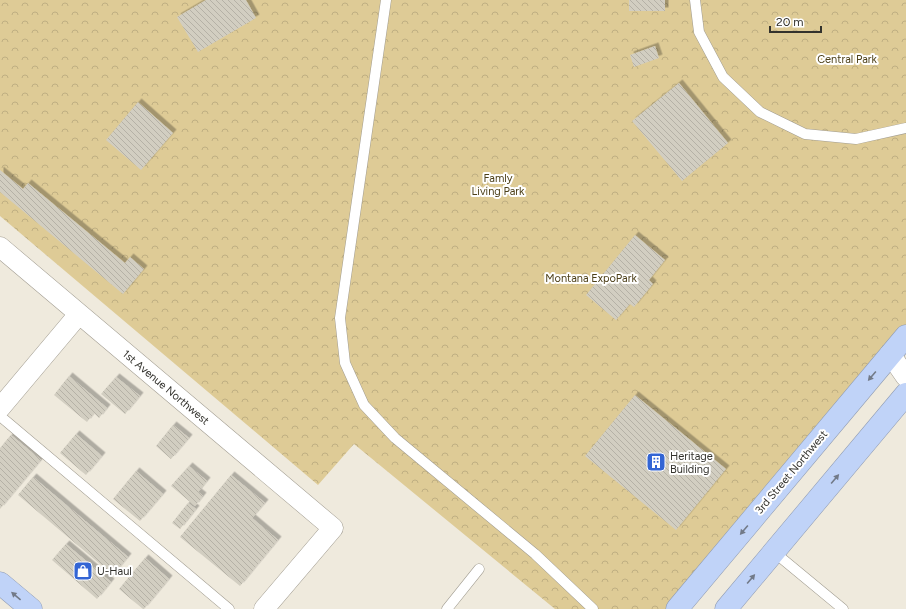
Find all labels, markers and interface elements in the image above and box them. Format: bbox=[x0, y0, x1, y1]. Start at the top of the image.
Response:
scale bar bbox=[770, 8, 821, 34]
text: 20 m bbox=[776, 15, 804, 29]
park label: Central Park bbox=[817, 53, 877, 66]
park label: Famly Living Park bbox=[472, 172, 525, 198]
park label: Montana ExpoPark bbox=[545, 272, 637, 285]
street label: 1st Avenue Northwest bbox=[120, 347, 212, 427]
one-way arrow bbox=[867, 371, 876, 381]
street label: 3rd Street Northwest bbox=[753, 428, 830, 517]
place label: Heritage Building bbox=[670, 450, 713, 476]
building icon: Heritage Building bbox=[645, 451, 667, 473]
one-way arrow bbox=[830, 474, 839, 485]
one-way arrow bbox=[739, 524, 748, 535]
shop icon: U-Haul bbox=[72, 560, 94, 582]
place label: U-Haul bbox=[97, 565, 132, 578]
one-way arrow bbox=[747, 574, 756, 584]
one-way arrow bbox=[10, 591, 21, 600]

